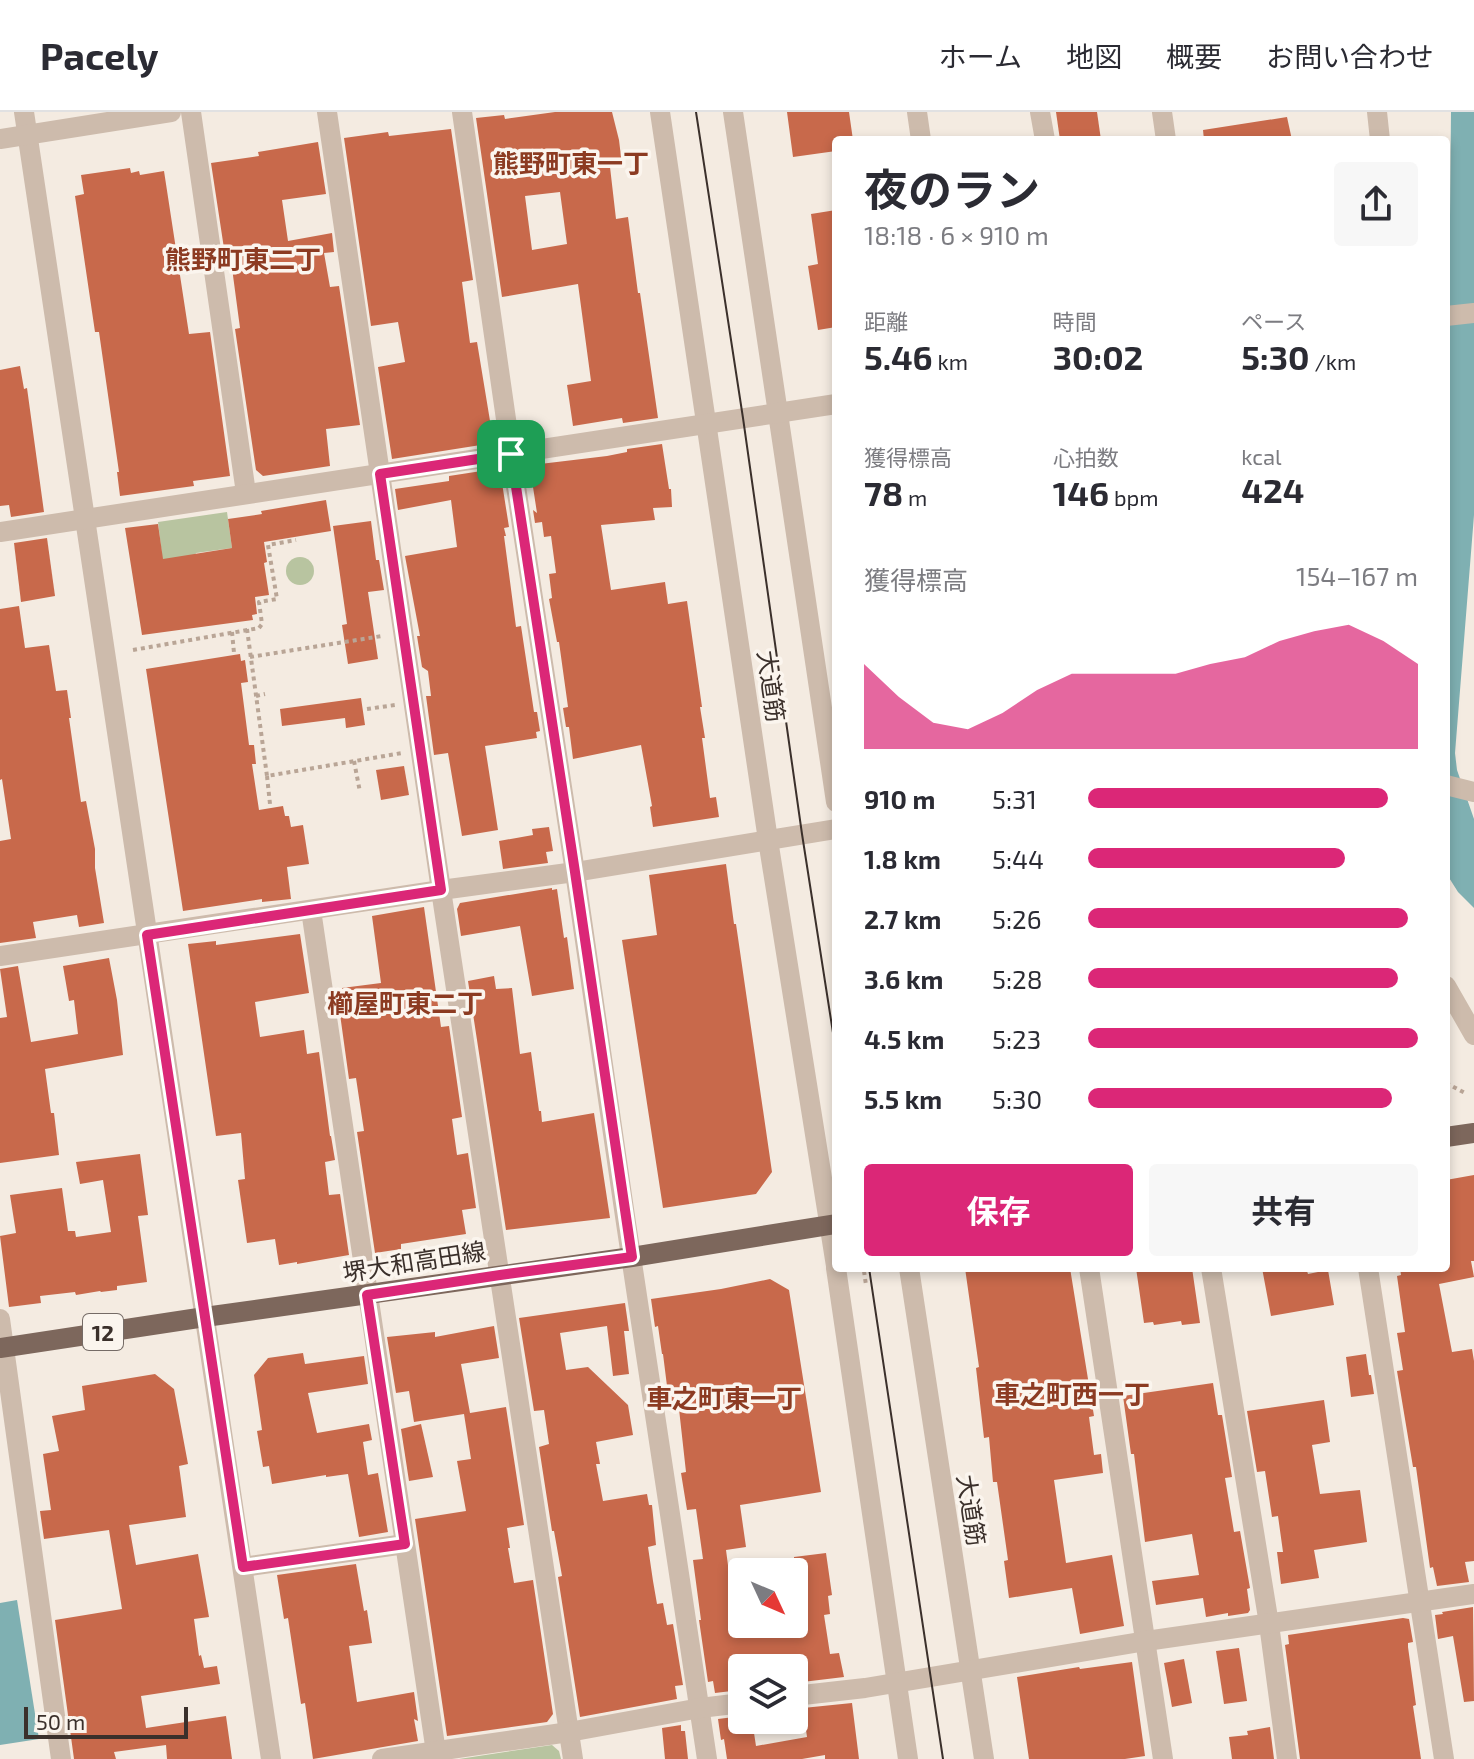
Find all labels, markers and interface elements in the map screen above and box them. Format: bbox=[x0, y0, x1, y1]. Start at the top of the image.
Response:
text: Pacely bbox=[40, 32, 159, 78]
text: ホーム bbox=[939, 39, 1022, 73]
text: 地図 bbox=[1066, 39, 1122, 73]
text: 概要 bbox=[1166, 39, 1222, 73]
text: お問い合わせ bbox=[1266, 39, 1434, 73]
district label: 熊野町東一丁 bbox=[493, 147, 649, 178]
text: 夜のラン bbox=[864, 162, 1040, 215]
button: share bbox=[1334, 162, 1418, 246]
text: 18:18 · 6 × 910 m bbox=[864, 219, 1049, 250]
district label: 熊野町東二丁 bbox=[165, 243, 321, 274]
text: 距離 bbox=[864, 308, 908, 334]
text: 時間 bbox=[1053, 308, 1097, 334]
text: ペース bbox=[1241, 308, 1306, 334]
text: 5.46 bbox=[864, 336, 933, 377]
text: 30:02 bbox=[1053, 336, 1143, 377]
text: 5:30 bbox=[1241, 336, 1310, 377]
text: km bbox=[933, 348, 968, 374]
text: /km bbox=[1310, 348, 1356, 374]
pin bbox=[477, 420, 545, 488]
icon: arrive bbox=[489, 432, 533, 476]
text: kcal bbox=[1241, 443, 1282, 469]
text: 獲得標高 bbox=[864, 444, 952, 470]
text: 心拍数 bbox=[1053, 444, 1119, 470]
text: 424 bbox=[1241, 469, 1304, 510]
text: 78 bbox=[864, 472, 903, 513]
text: 146 bbox=[1053, 472, 1109, 513]
text: m bbox=[903, 484, 927, 510]
text: bpm bbox=[1109, 484, 1159, 510]
text: 154–167 m bbox=[1296, 560, 1418, 591]
text: 獲得標高 bbox=[864, 564, 968, 595]
street label: 大道筋 bbox=[753, 648, 791, 724]
text: 910 m bbox=[864, 783, 936, 814]
text: 5:31 bbox=[992, 783, 1037, 814]
text: 1.8 km bbox=[864, 843, 941, 874]
text: 5:44 bbox=[992, 843, 1044, 874]
text: 2.7 km bbox=[864, 903, 941, 934]
text: 5:26 bbox=[992, 903, 1042, 934]
text: 3.6 km bbox=[864, 963, 943, 994]
text: 5:28 bbox=[992, 963, 1042, 994]
district label: 櫛屋町東二丁 bbox=[327, 987, 483, 1018]
text: 4.5 km bbox=[864, 1023, 944, 1054]
text: 5:23 bbox=[992, 1023, 1041, 1054]
text: 5.5 km bbox=[864, 1083, 942, 1114]
text: 5:30 bbox=[992, 1083, 1042, 1114]
button: 保存 bbox=[864, 1164, 1133, 1256]
button: 共有 bbox=[1149, 1164, 1418, 1256]
street label: 堺大和高田線 bbox=[341, 1235, 487, 1287]
road number: 12 bbox=[83, 1314, 123, 1350]
district label: 車之町西一丁 bbox=[994, 1378, 1150, 1409]
district label: 車之町東一丁 bbox=[646, 1382, 802, 1413]
street label: 大道筋 bbox=[952, 1472, 992, 1548]
north arrow bbox=[728, 1558, 808, 1638]
map controls bbox=[728, 1558, 808, 1734]
button: layers bbox=[728, 1654, 808, 1734]
scale bar bbox=[24, 1703, 188, 1739]
text: 50 m bbox=[36, 1708, 85, 1734]

